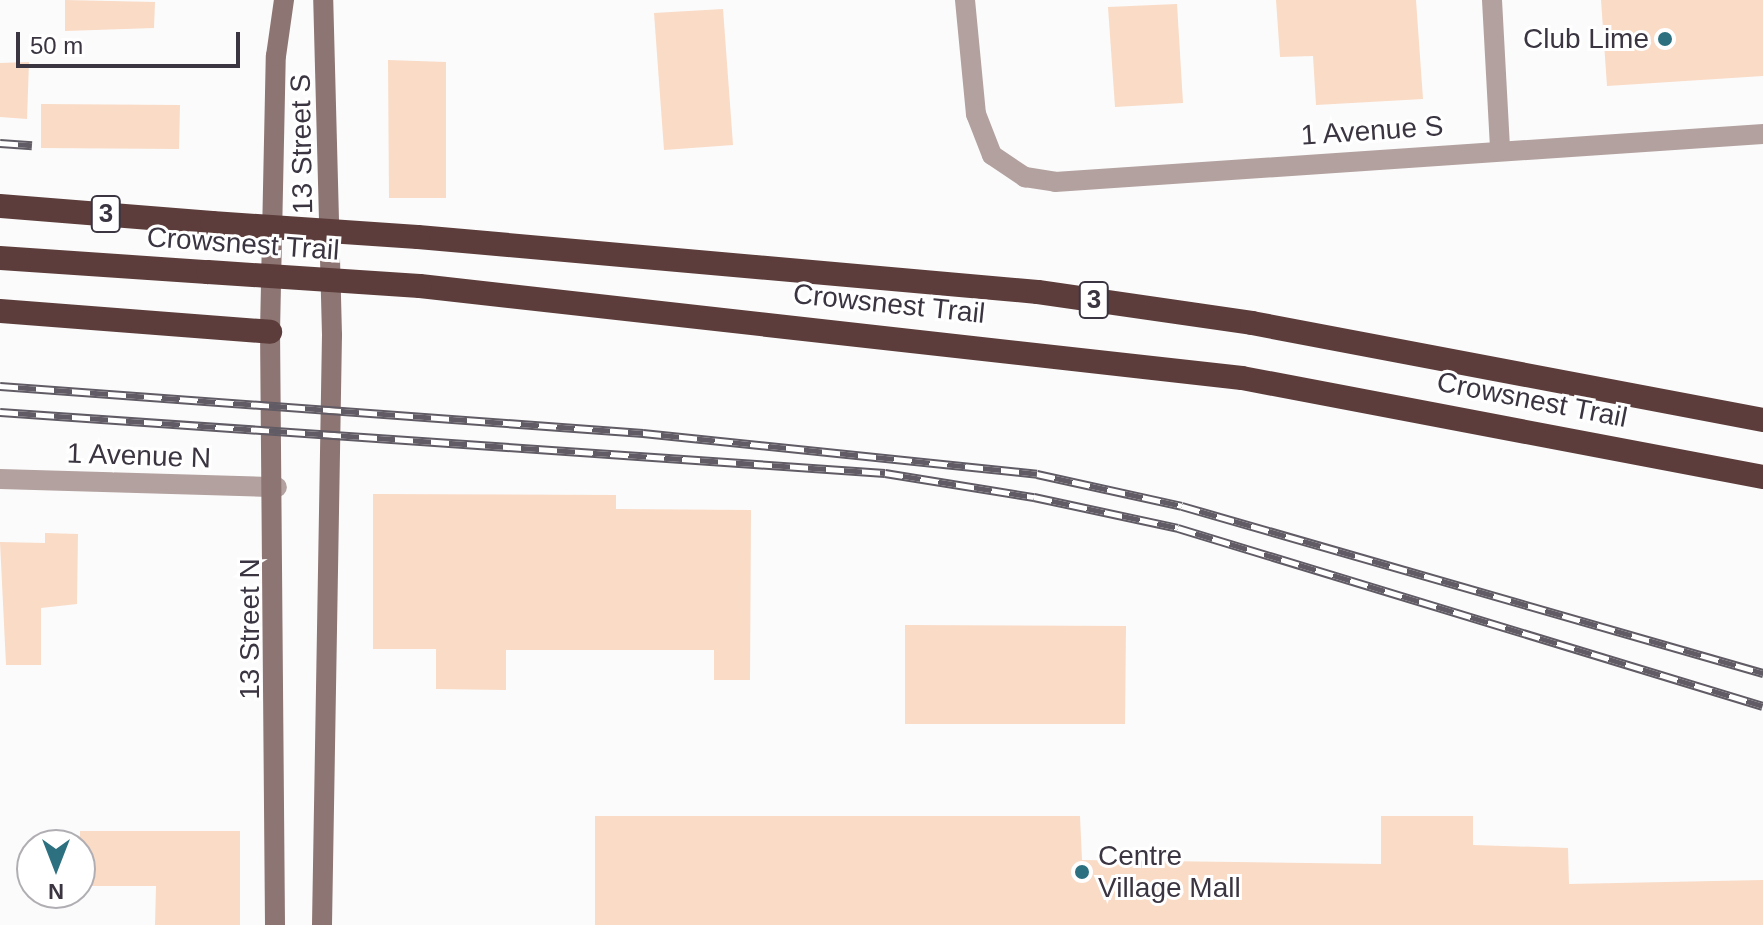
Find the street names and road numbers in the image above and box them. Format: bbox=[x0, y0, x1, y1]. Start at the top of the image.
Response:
street label: 13 Street S bbox=[284, 74, 320, 214]
street label: 1 Avenue S bbox=[1299, 109, 1445, 153]
road number: 3 bbox=[90, 192, 122, 236]
street label: Crowsnest Trail bbox=[145, 220, 341, 268]
street label: Crowsnest Trail bbox=[791, 277, 987, 331]
road number: 3 bbox=[1078, 278, 1110, 322]
street label: Crowsnest Trail bbox=[1434, 365, 1630, 435]
street label: 1 Avenue N bbox=[66, 437, 212, 475]
street label: 13 Street N bbox=[233, 558, 267, 700]

